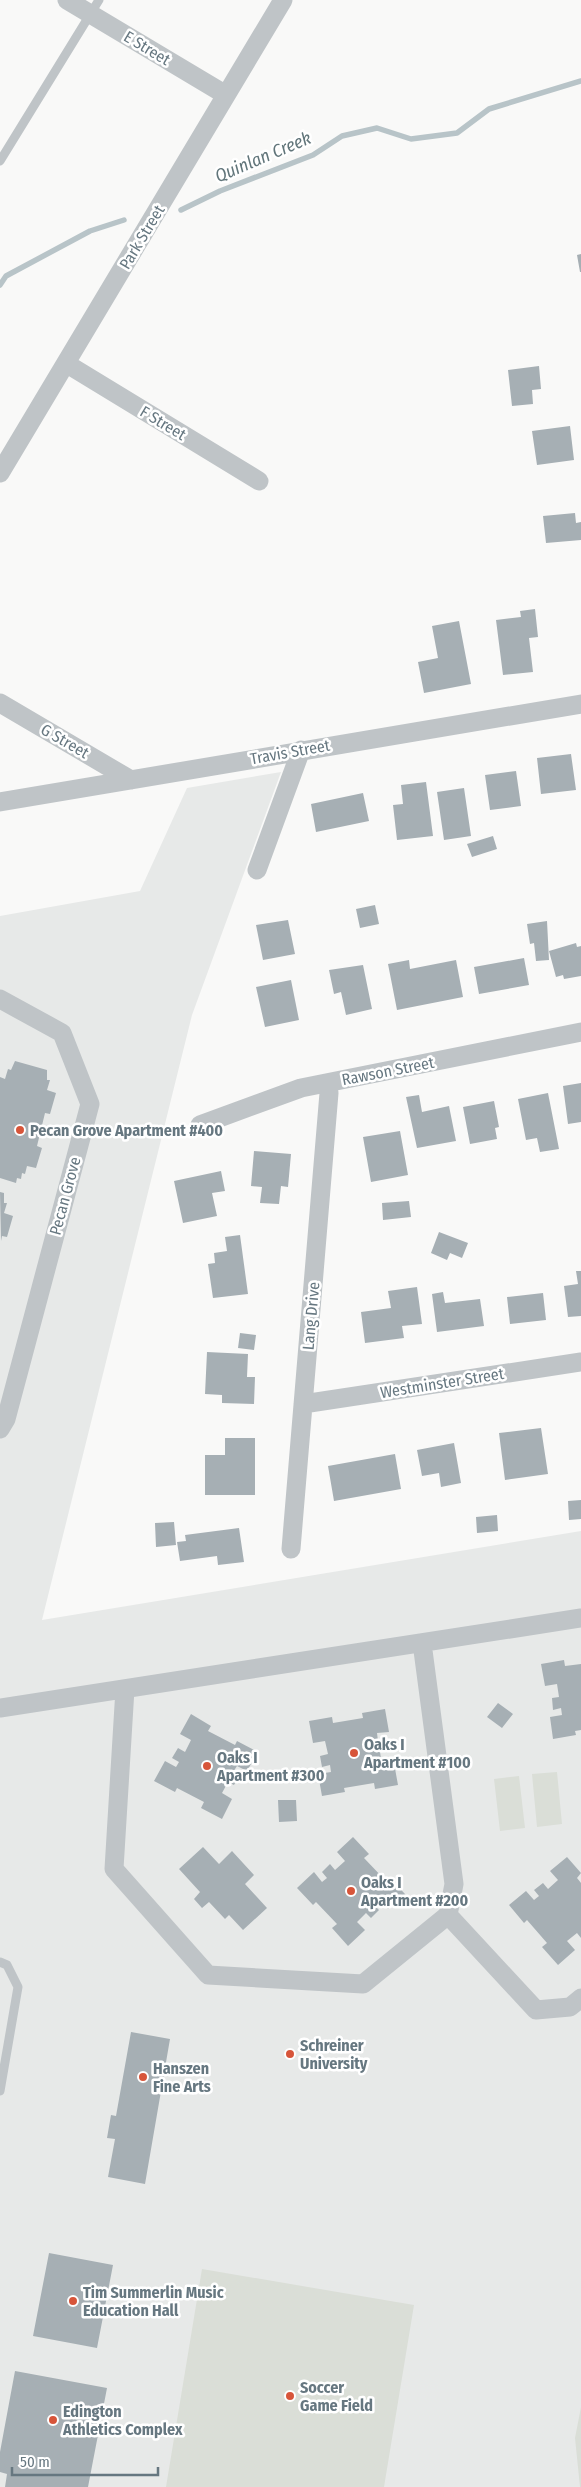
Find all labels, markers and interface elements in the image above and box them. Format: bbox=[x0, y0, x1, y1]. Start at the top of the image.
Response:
street label: E Street bbox=[120, 27, 174, 70]
water label: Quinlan Creek bbox=[212, 127, 315, 187]
street label: Park Street bbox=[115, 201, 169, 273]
street label: F Street bbox=[137, 402, 190, 444]
street label: G Street bbox=[38, 720, 93, 763]
street label: Travis Street bbox=[249, 736, 332, 768]
street label: Rawson Street bbox=[340, 1053, 436, 1089]
place label: Pecan Grove Apartment #400 bbox=[30, 1121, 223, 1140]
marker: Pecan Grove Apartment #400 bbox=[14, 1124, 26, 1136]
street label: Pecan Grove bbox=[45, 1155, 85, 1237]
street label: Lang Drive bbox=[299, 1281, 323, 1351]
street label: Westminster Street bbox=[379, 1364, 506, 1402]
place label: Oaks I Apartment #100 bbox=[363, 1735, 471, 1772]
marker: Oaks I Apartment #100 bbox=[348, 1747, 360, 1759]
place label: Oaks I Apartment #300 bbox=[216, 1748, 325, 1785]
marker: Oaks I Apartment #300 bbox=[201, 1760, 213, 1772]
place label: Oaks I Apartment #200 bbox=[360, 1873, 469, 1910]
marker: Oaks I Apartment #200 bbox=[345, 1885, 357, 1897]
place label: Schreiner University bbox=[300, 2036, 368, 2073]
marker: Schreiner University bbox=[284, 2048, 296, 2060]
place label: Hanszen Fine Arts bbox=[153, 2059, 211, 2096]
marker: Hanszen Fine Arts bbox=[137, 2071, 149, 2083]
place label: Tim Summerlin Music Education Hall bbox=[83, 2283, 224, 2320]
marker: Tim Summerlin Music Education Hall bbox=[67, 2295, 79, 2307]
place label: Soccer Game Field bbox=[300, 2378, 373, 2415]
marker: Soccer Game Field bbox=[284, 2390, 296, 2402]
place label: Edington Athletics Complex bbox=[62, 2402, 183, 2439]
marker: Edington Athletics Complex bbox=[47, 2414, 59, 2426]
scale bar bbox=[12, 2444, 159, 2476]
text: 50 m bbox=[20, 2453, 50, 2471]

